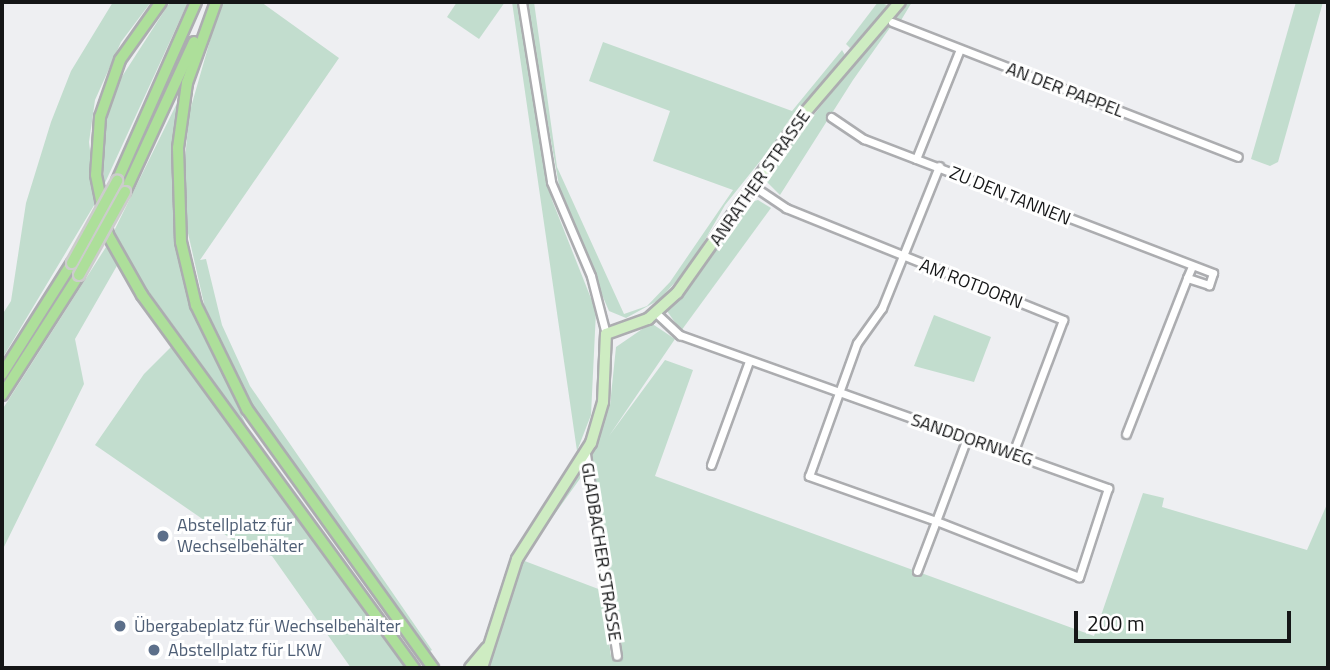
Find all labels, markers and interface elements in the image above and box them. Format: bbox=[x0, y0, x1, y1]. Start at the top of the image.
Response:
street label: AN DER PAPPEL bbox=[1003, 58, 1127, 122]
street label: ANRATHER STRASSE bbox=[705, 106, 815, 250]
street label: ZU DEN TANNEN bbox=[946, 162, 1074, 230]
street label: AM ROTDORN bbox=[916, 254, 1026, 314]
street label: SANDDORNWEG bbox=[908, 409, 1036, 471]
street label: GLADBACHER STRASSE bbox=[576, 461, 626, 643]
place label: Abstellplatz für Wechselbehälter bbox=[177, 515, 304, 558]
marker: Abstellplatz für Wechselbehälter bbox=[155, 528, 171, 544]
scale bar bbox=[1078, 596, 1295, 640]
text: 200 m bbox=[1087, 607, 1144, 639]
place label: Übergabeplatz für Wechselbehälter bbox=[134, 615, 401, 637]
marker: Übergabeplatz für Wechselbehälter bbox=[112, 618, 128, 634]
place label: Abstellplatz für LKW bbox=[168, 639, 322, 661]
marker: Abstellplatz für LKW bbox=[146, 642, 162, 658]

